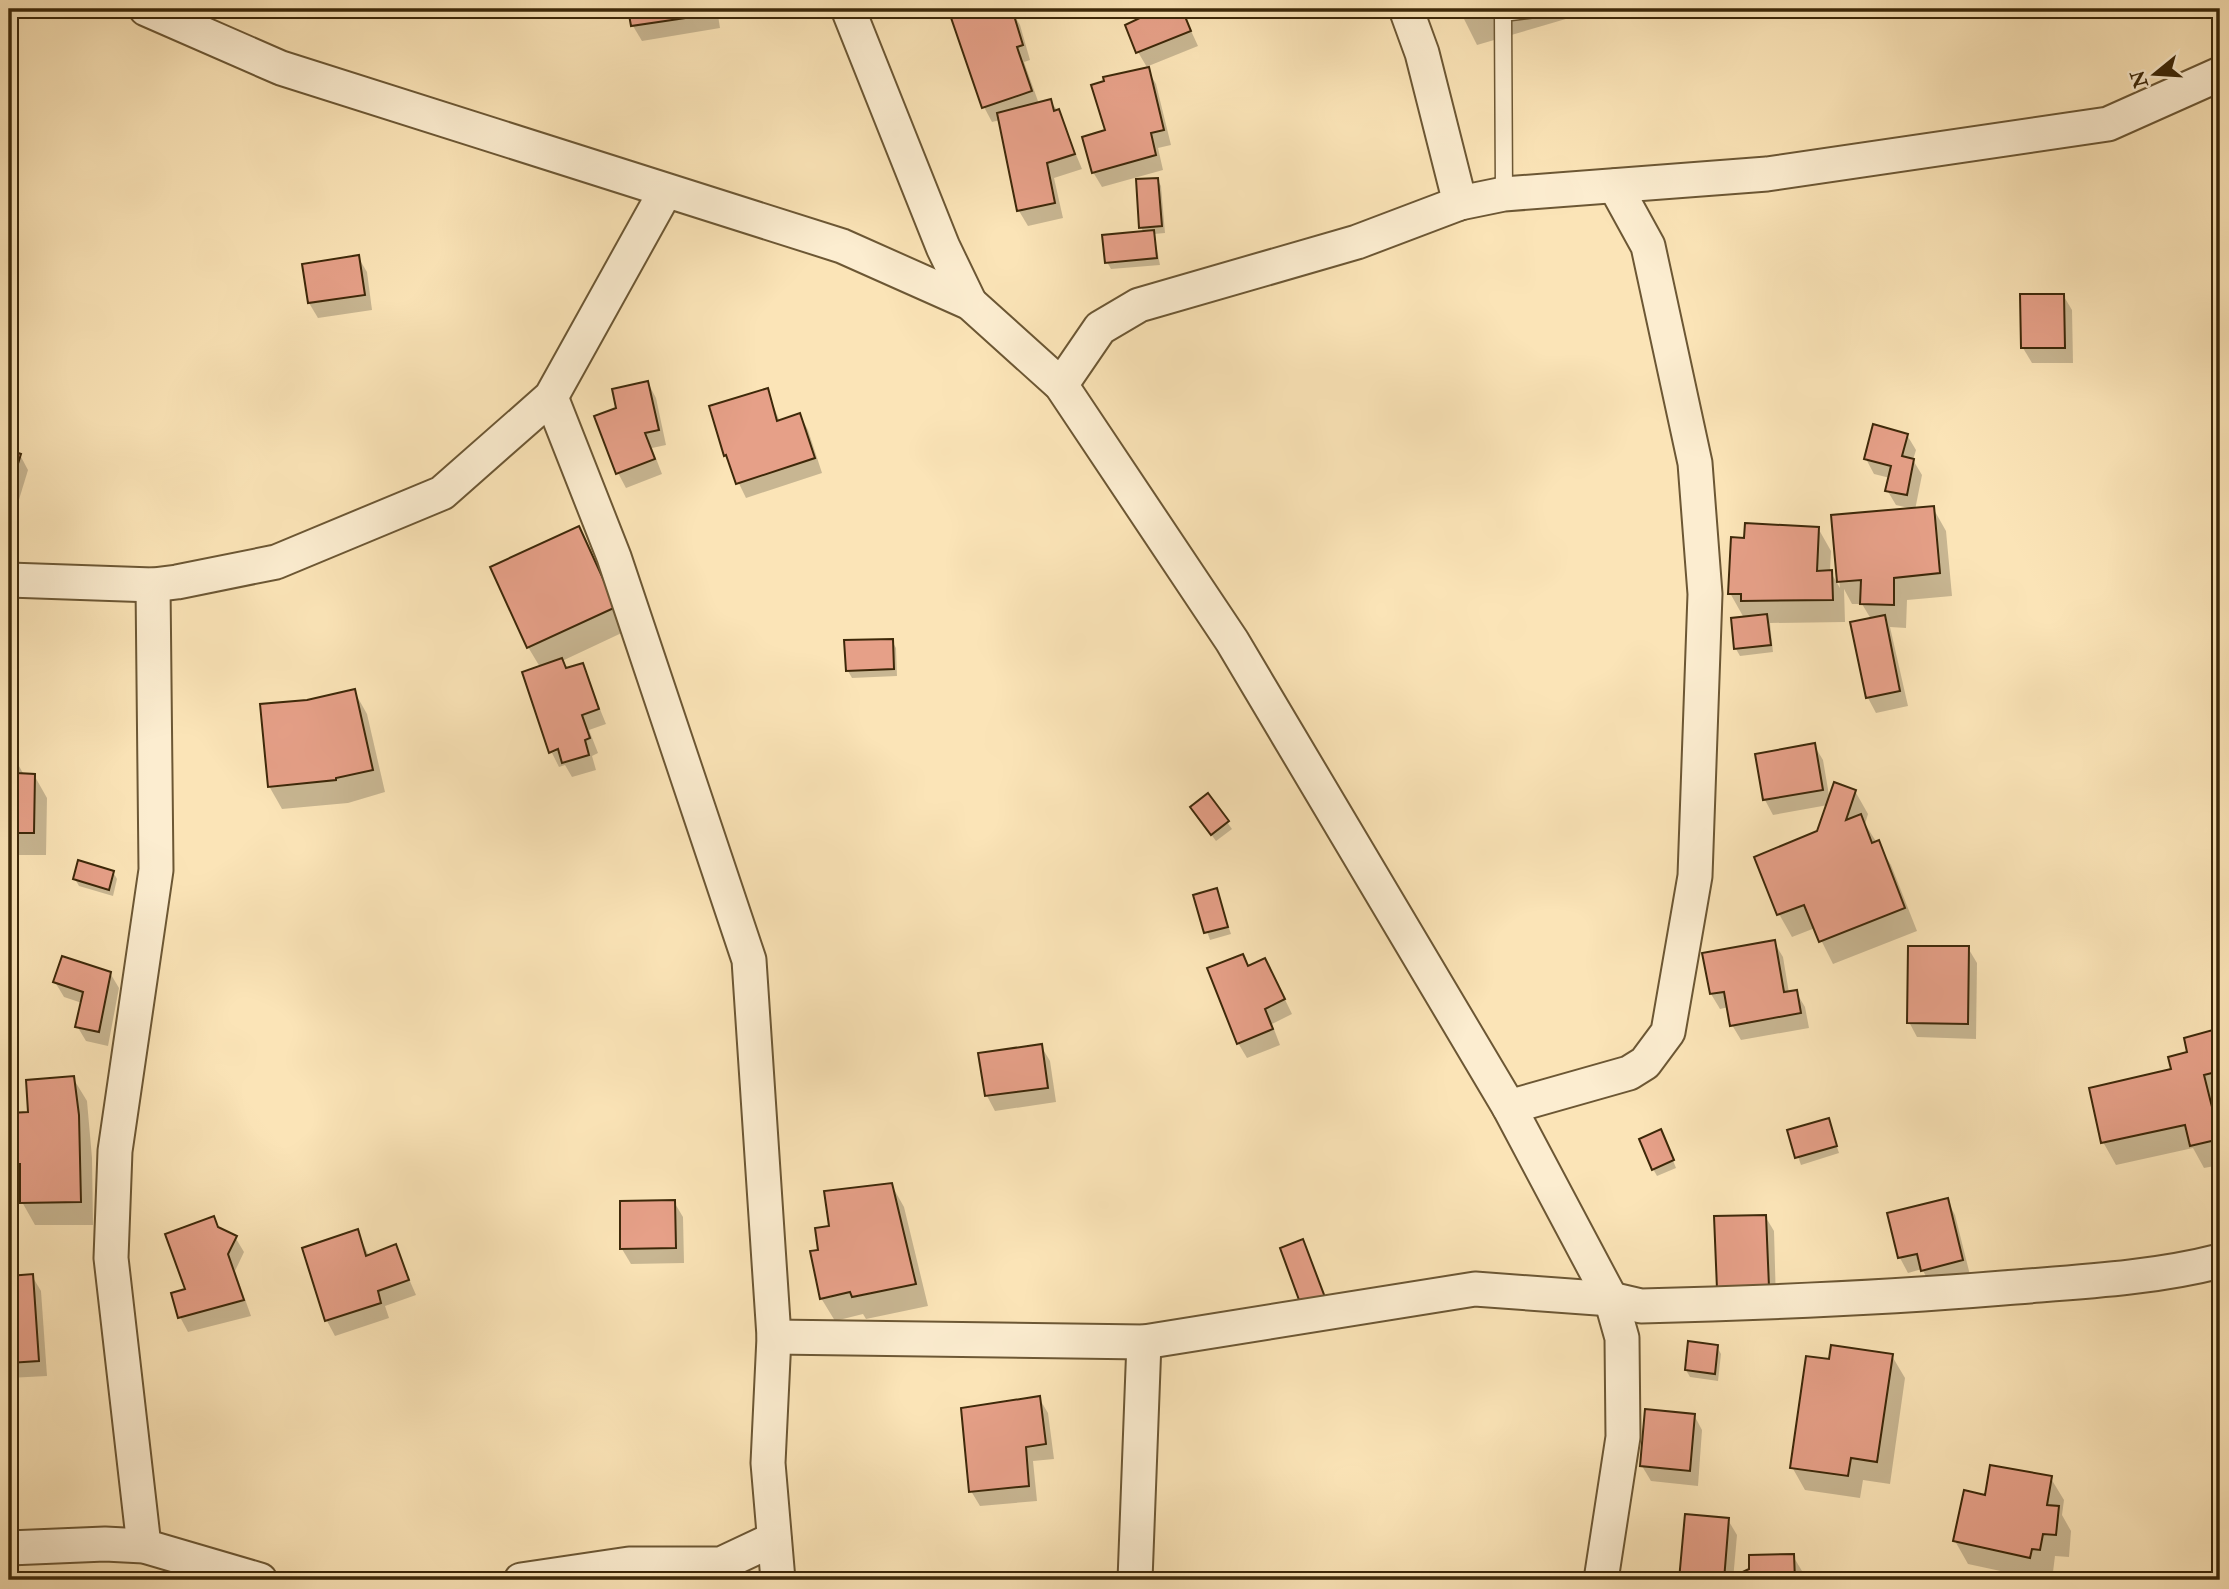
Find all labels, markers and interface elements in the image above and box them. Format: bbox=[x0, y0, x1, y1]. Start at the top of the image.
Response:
north arrow bbox=[2120, 38, 2190, 108]
text: N bbox=[2125, 66, 2154, 92]

